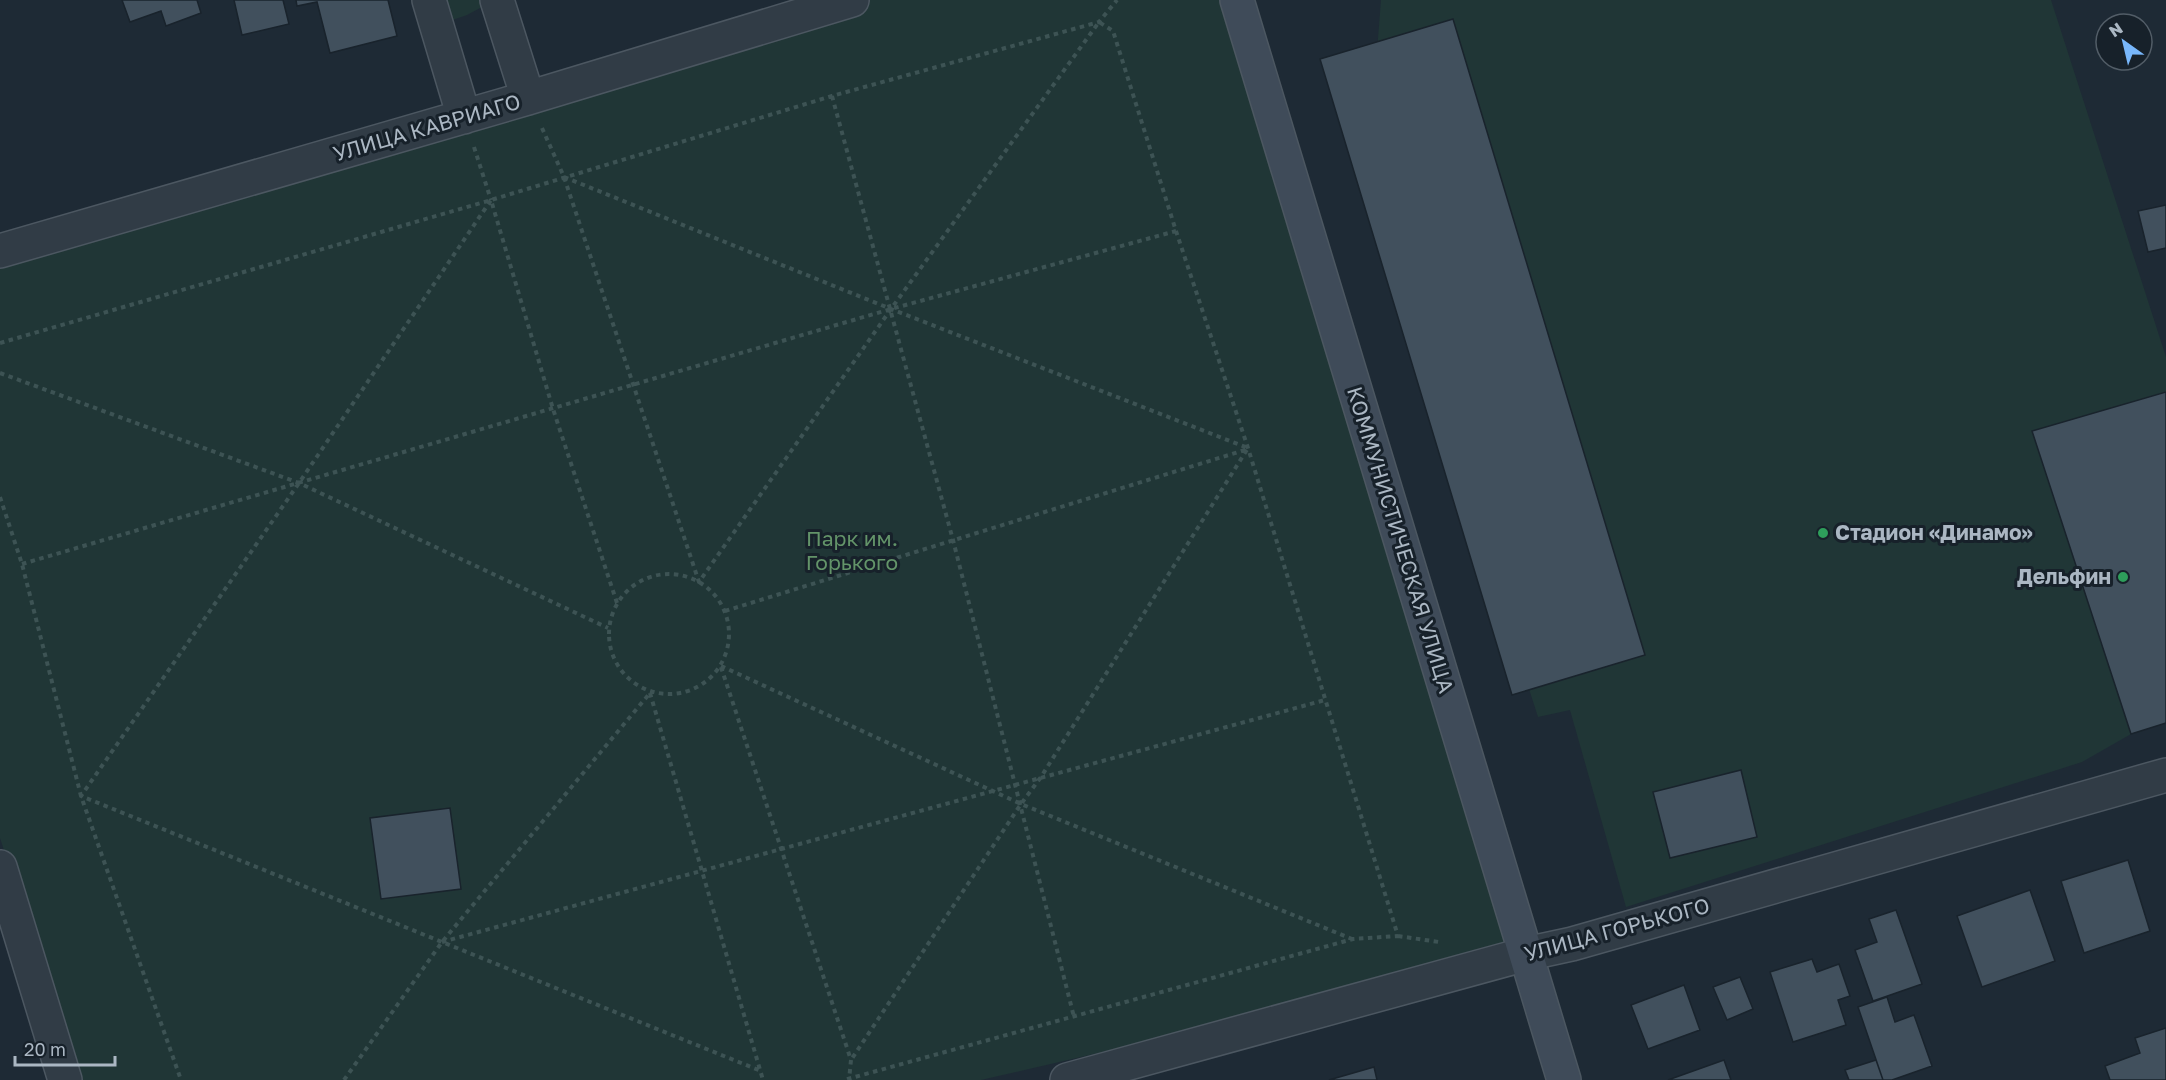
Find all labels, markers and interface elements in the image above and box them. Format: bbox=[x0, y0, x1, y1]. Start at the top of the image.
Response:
north arrow bbox=[2094, 12, 2154, 72]
text: N bbox=[2105, 18, 2126, 41]
street label: УЛИЦА КАВРИАГО bbox=[330, 88, 523, 166]
street label: КОММУНИСТИЧЕСКАЯ УЛИЦА bbox=[1342, 383, 1460, 696]
place label: Стадион «Динамо» bbox=[1835, 519, 2033, 545]
park label: Парк им. Горького bbox=[806, 525, 898, 575]
marker: Стадион «Динамо» bbox=[1816, 526, 1830, 540]
place label: Дельфин bbox=[2017, 563, 2111, 589]
marker: Дельфин bbox=[2116, 570, 2130, 584]
street label: УЛИЦА ГОРЬКОГО bbox=[1521, 892, 1712, 966]
scale bar bbox=[15, 1029, 116, 1067]
text: 20 m bbox=[24, 1038, 66, 1060]

